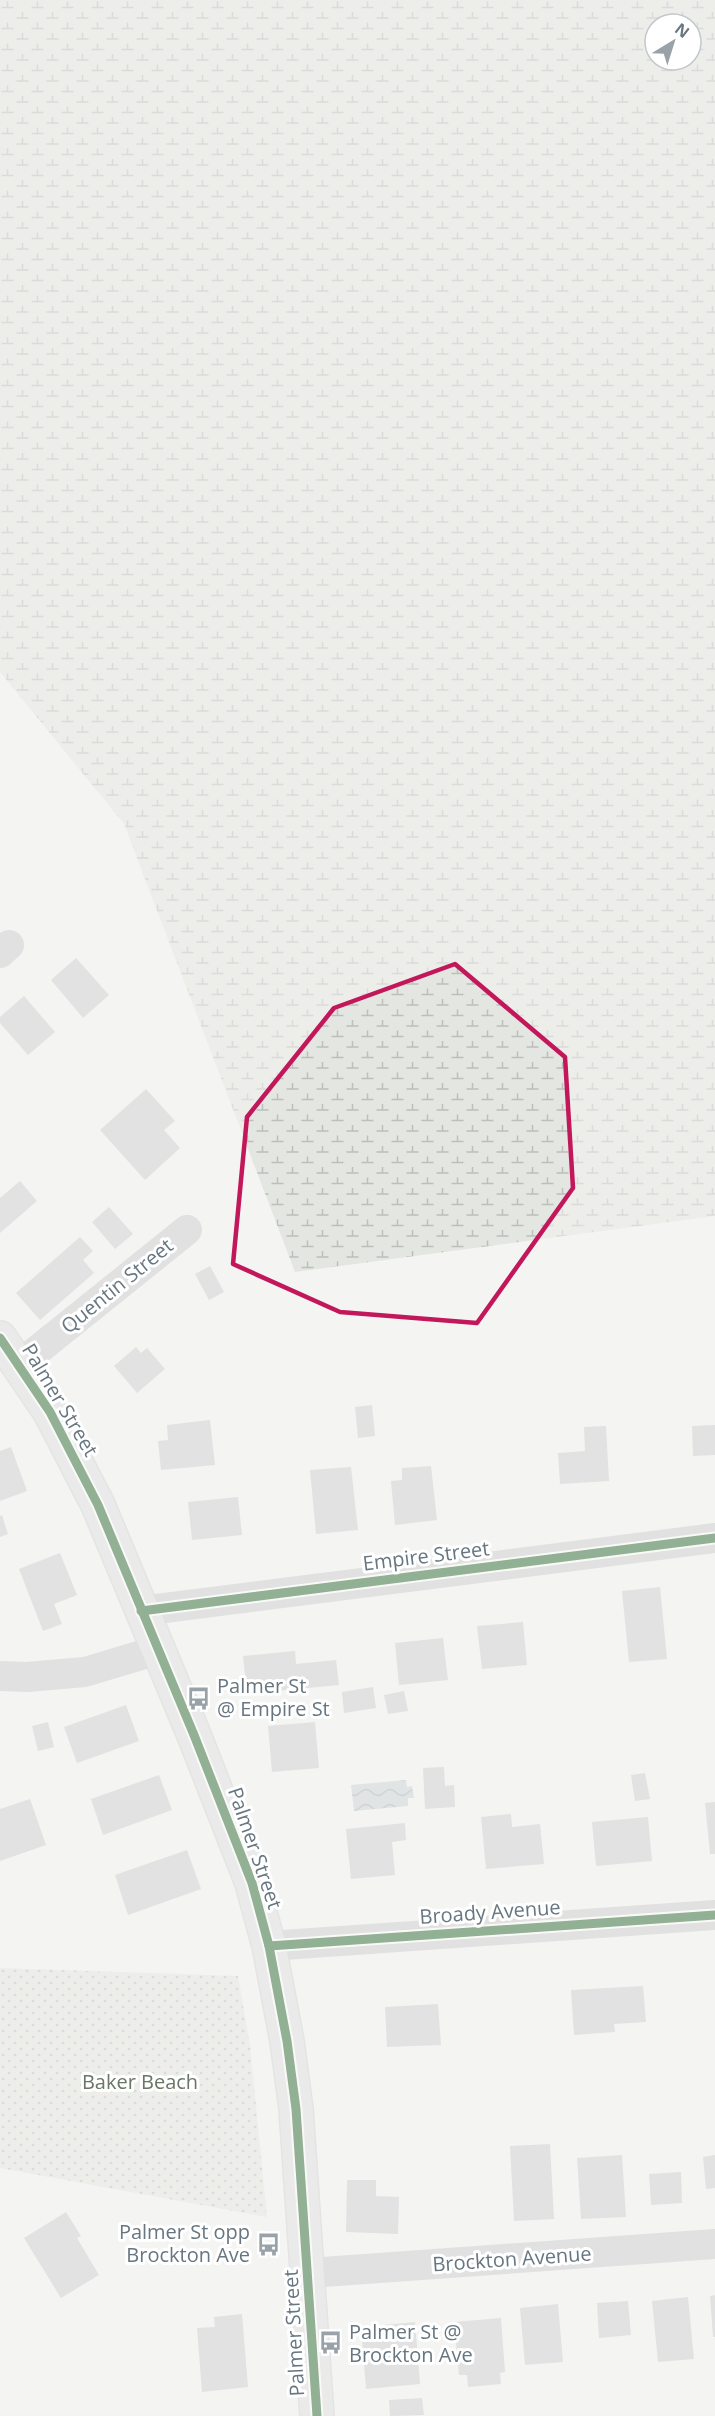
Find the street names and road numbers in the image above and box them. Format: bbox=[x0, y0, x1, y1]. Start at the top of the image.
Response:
street label: Quentin Street bbox=[55, 1232, 178, 1339]
street label: Palmer Street bbox=[16, 1338, 105, 1461]
street label: Empire Street bbox=[361, 1534, 491, 1577]
street label: Palmer Street bbox=[222, 1783, 289, 1912]
street label: Broady Avenue bbox=[419, 1893, 561, 1930]
street label: Brockton Avenue bbox=[431, 2239, 592, 2278]
street label: Palmer Street bbox=[277, 2269, 310, 2397]

